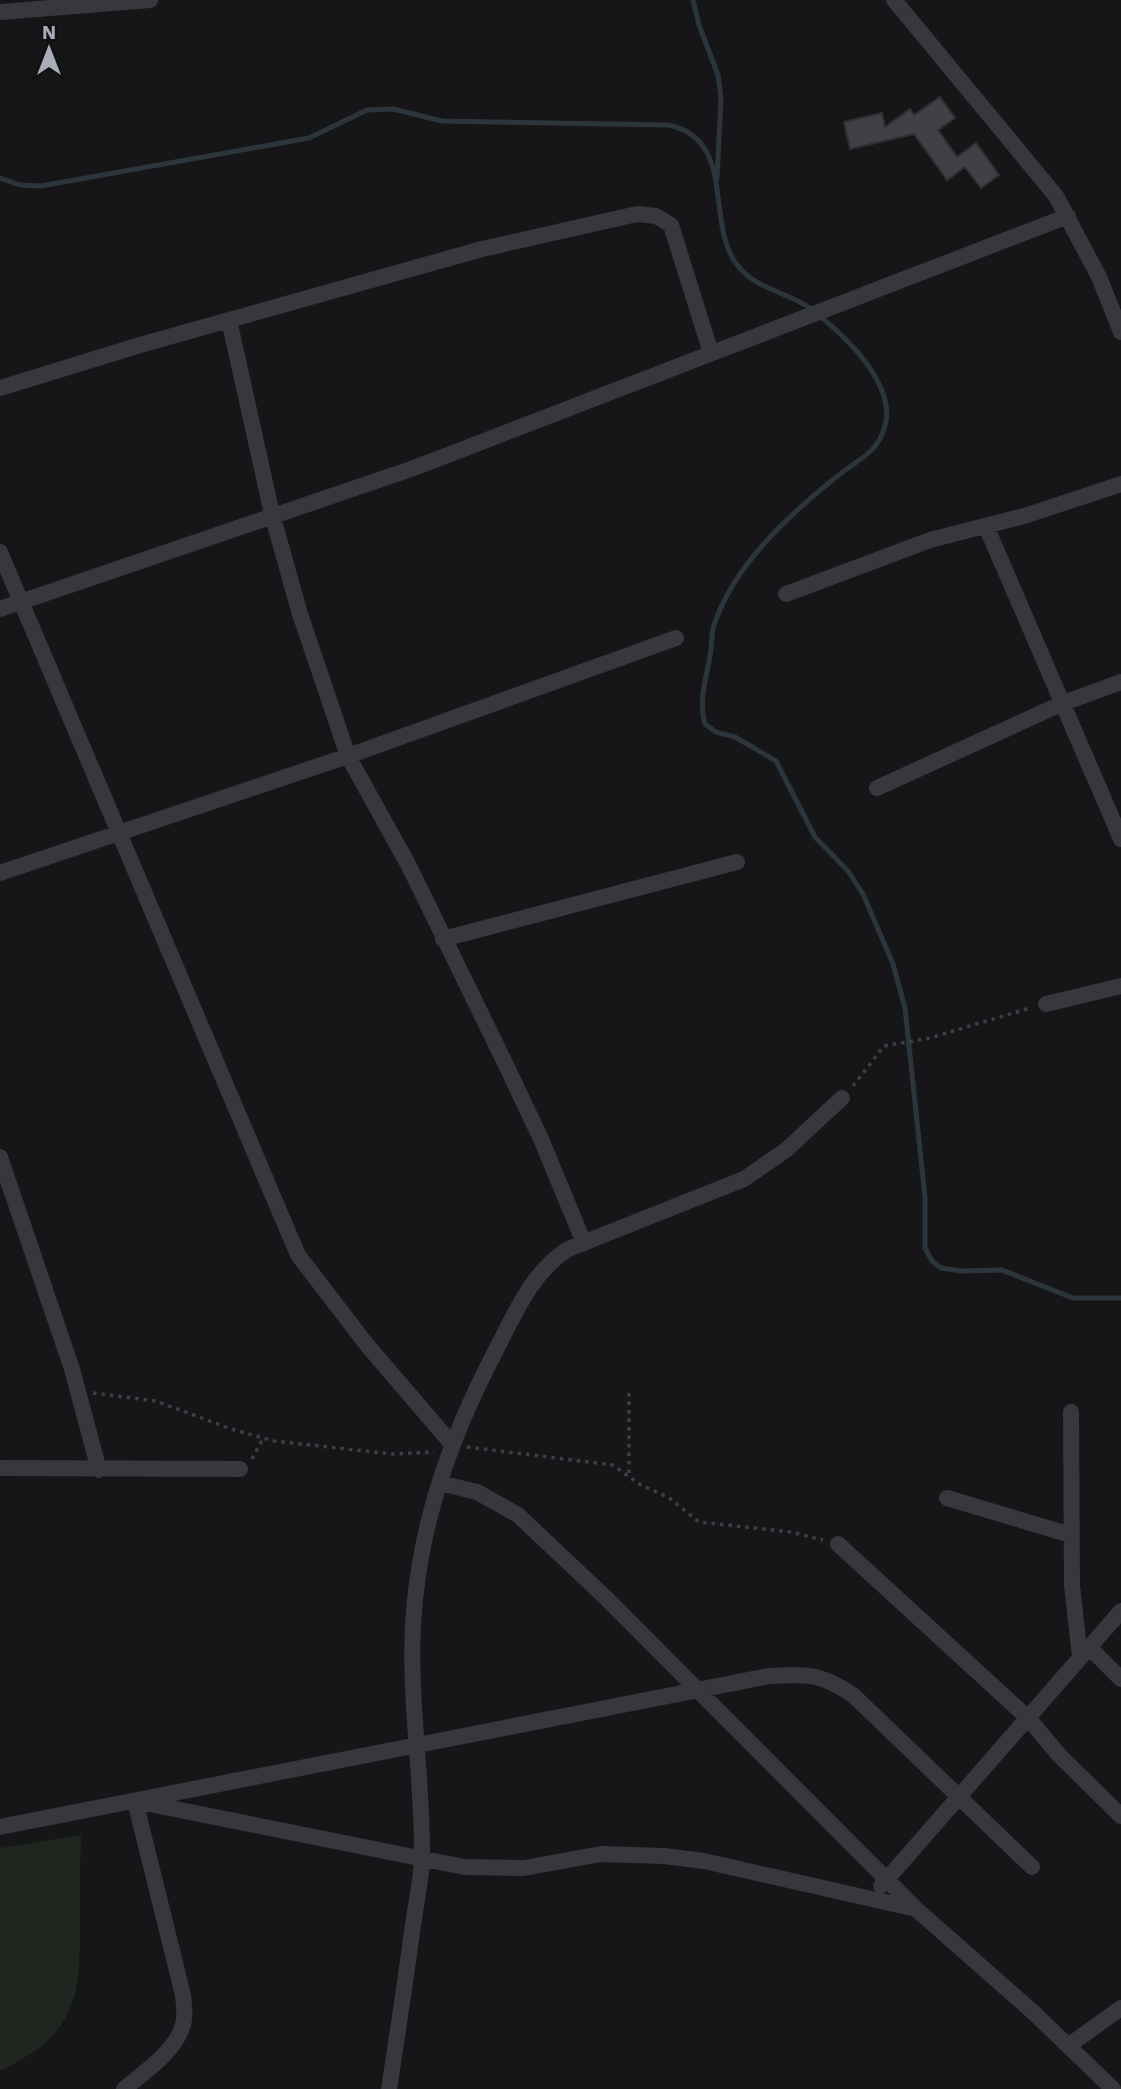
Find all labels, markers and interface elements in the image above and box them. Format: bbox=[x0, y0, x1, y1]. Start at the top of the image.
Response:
north arrow bbox=[14, 14, 84, 84]
text: N bbox=[42, 21, 56, 44]

